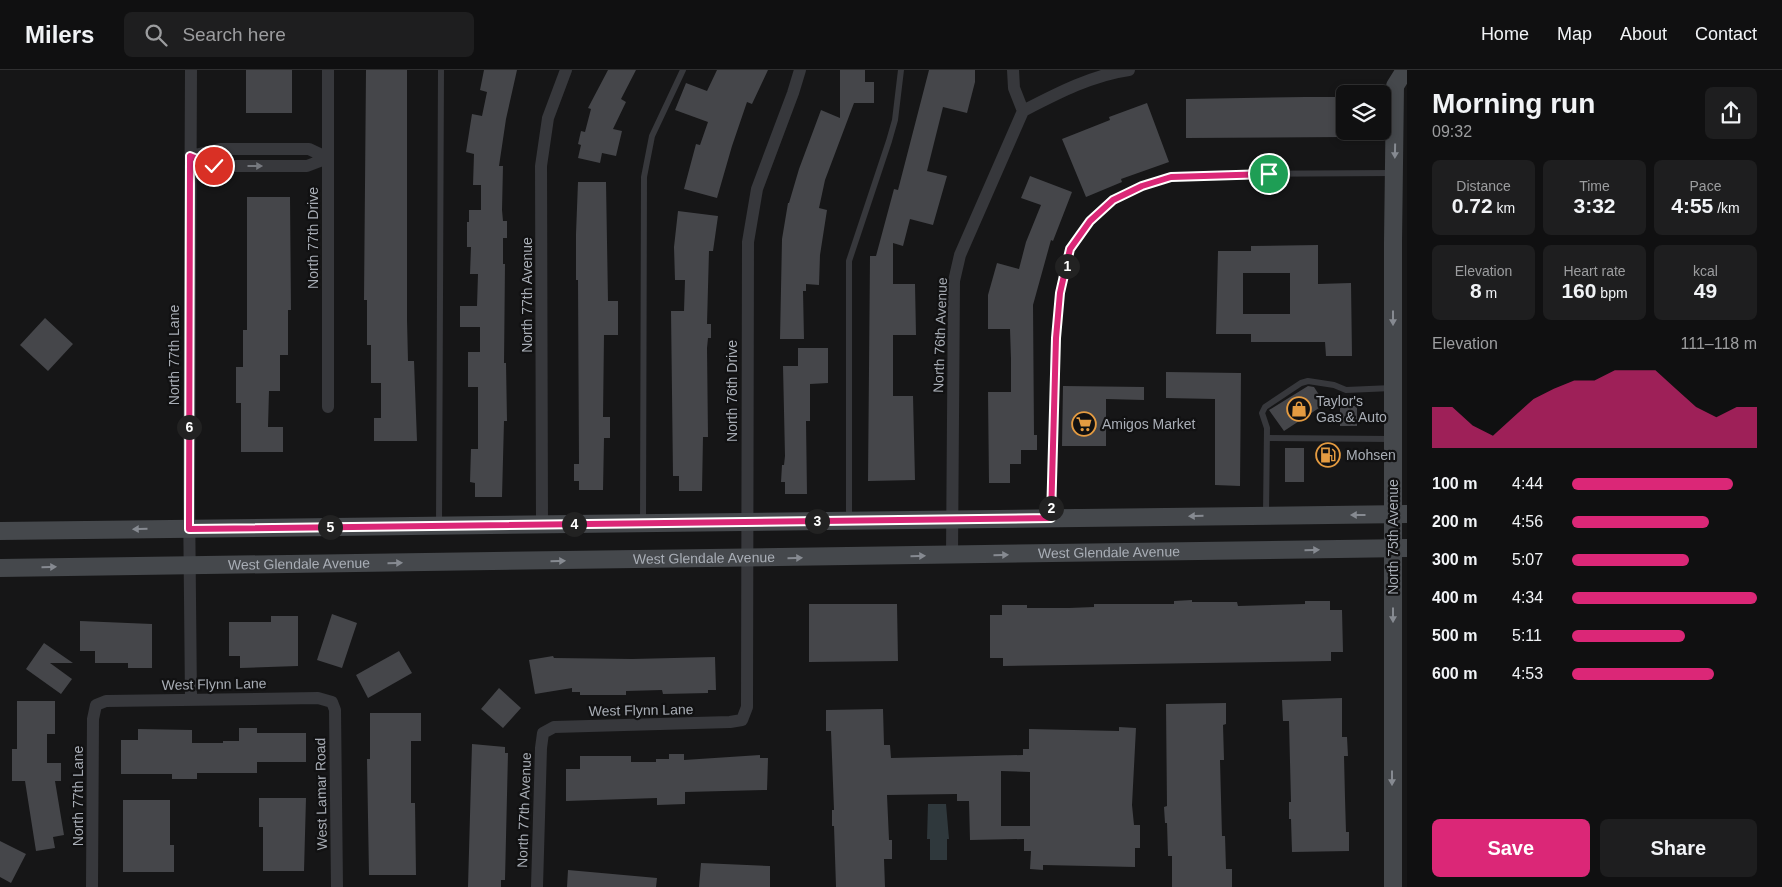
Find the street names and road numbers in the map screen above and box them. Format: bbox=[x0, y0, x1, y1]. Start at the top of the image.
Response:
street label: North 77th Drive bbox=[305, 187, 321, 289]
street label: North 77th Avenue bbox=[519, 237, 535, 353]
street label: North 76th Avenue bbox=[930, 277, 950, 393]
street label: North 77th Lane bbox=[166, 305, 182, 405]
street label: North 76th Drive bbox=[724, 340, 740, 442]
street label: North 75th Avenue bbox=[1385, 479, 1401, 595]
street label: West Glendale Avenue bbox=[1038, 543, 1180, 561]
street label: West Glendale Avenue bbox=[633, 549, 775, 567]
street label: West Glendale Avenue bbox=[228, 555, 370, 573]
street label: West Flynn Lane bbox=[161, 675, 267, 693]
street label: West Flynn Lane bbox=[588, 701, 694, 719]
street label: West Lamar Road bbox=[312, 738, 330, 850]
street label: North 77th Lane bbox=[70, 746, 86, 846]
street label: North 77th Avenue bbox=[514, 752, 534, 868]

